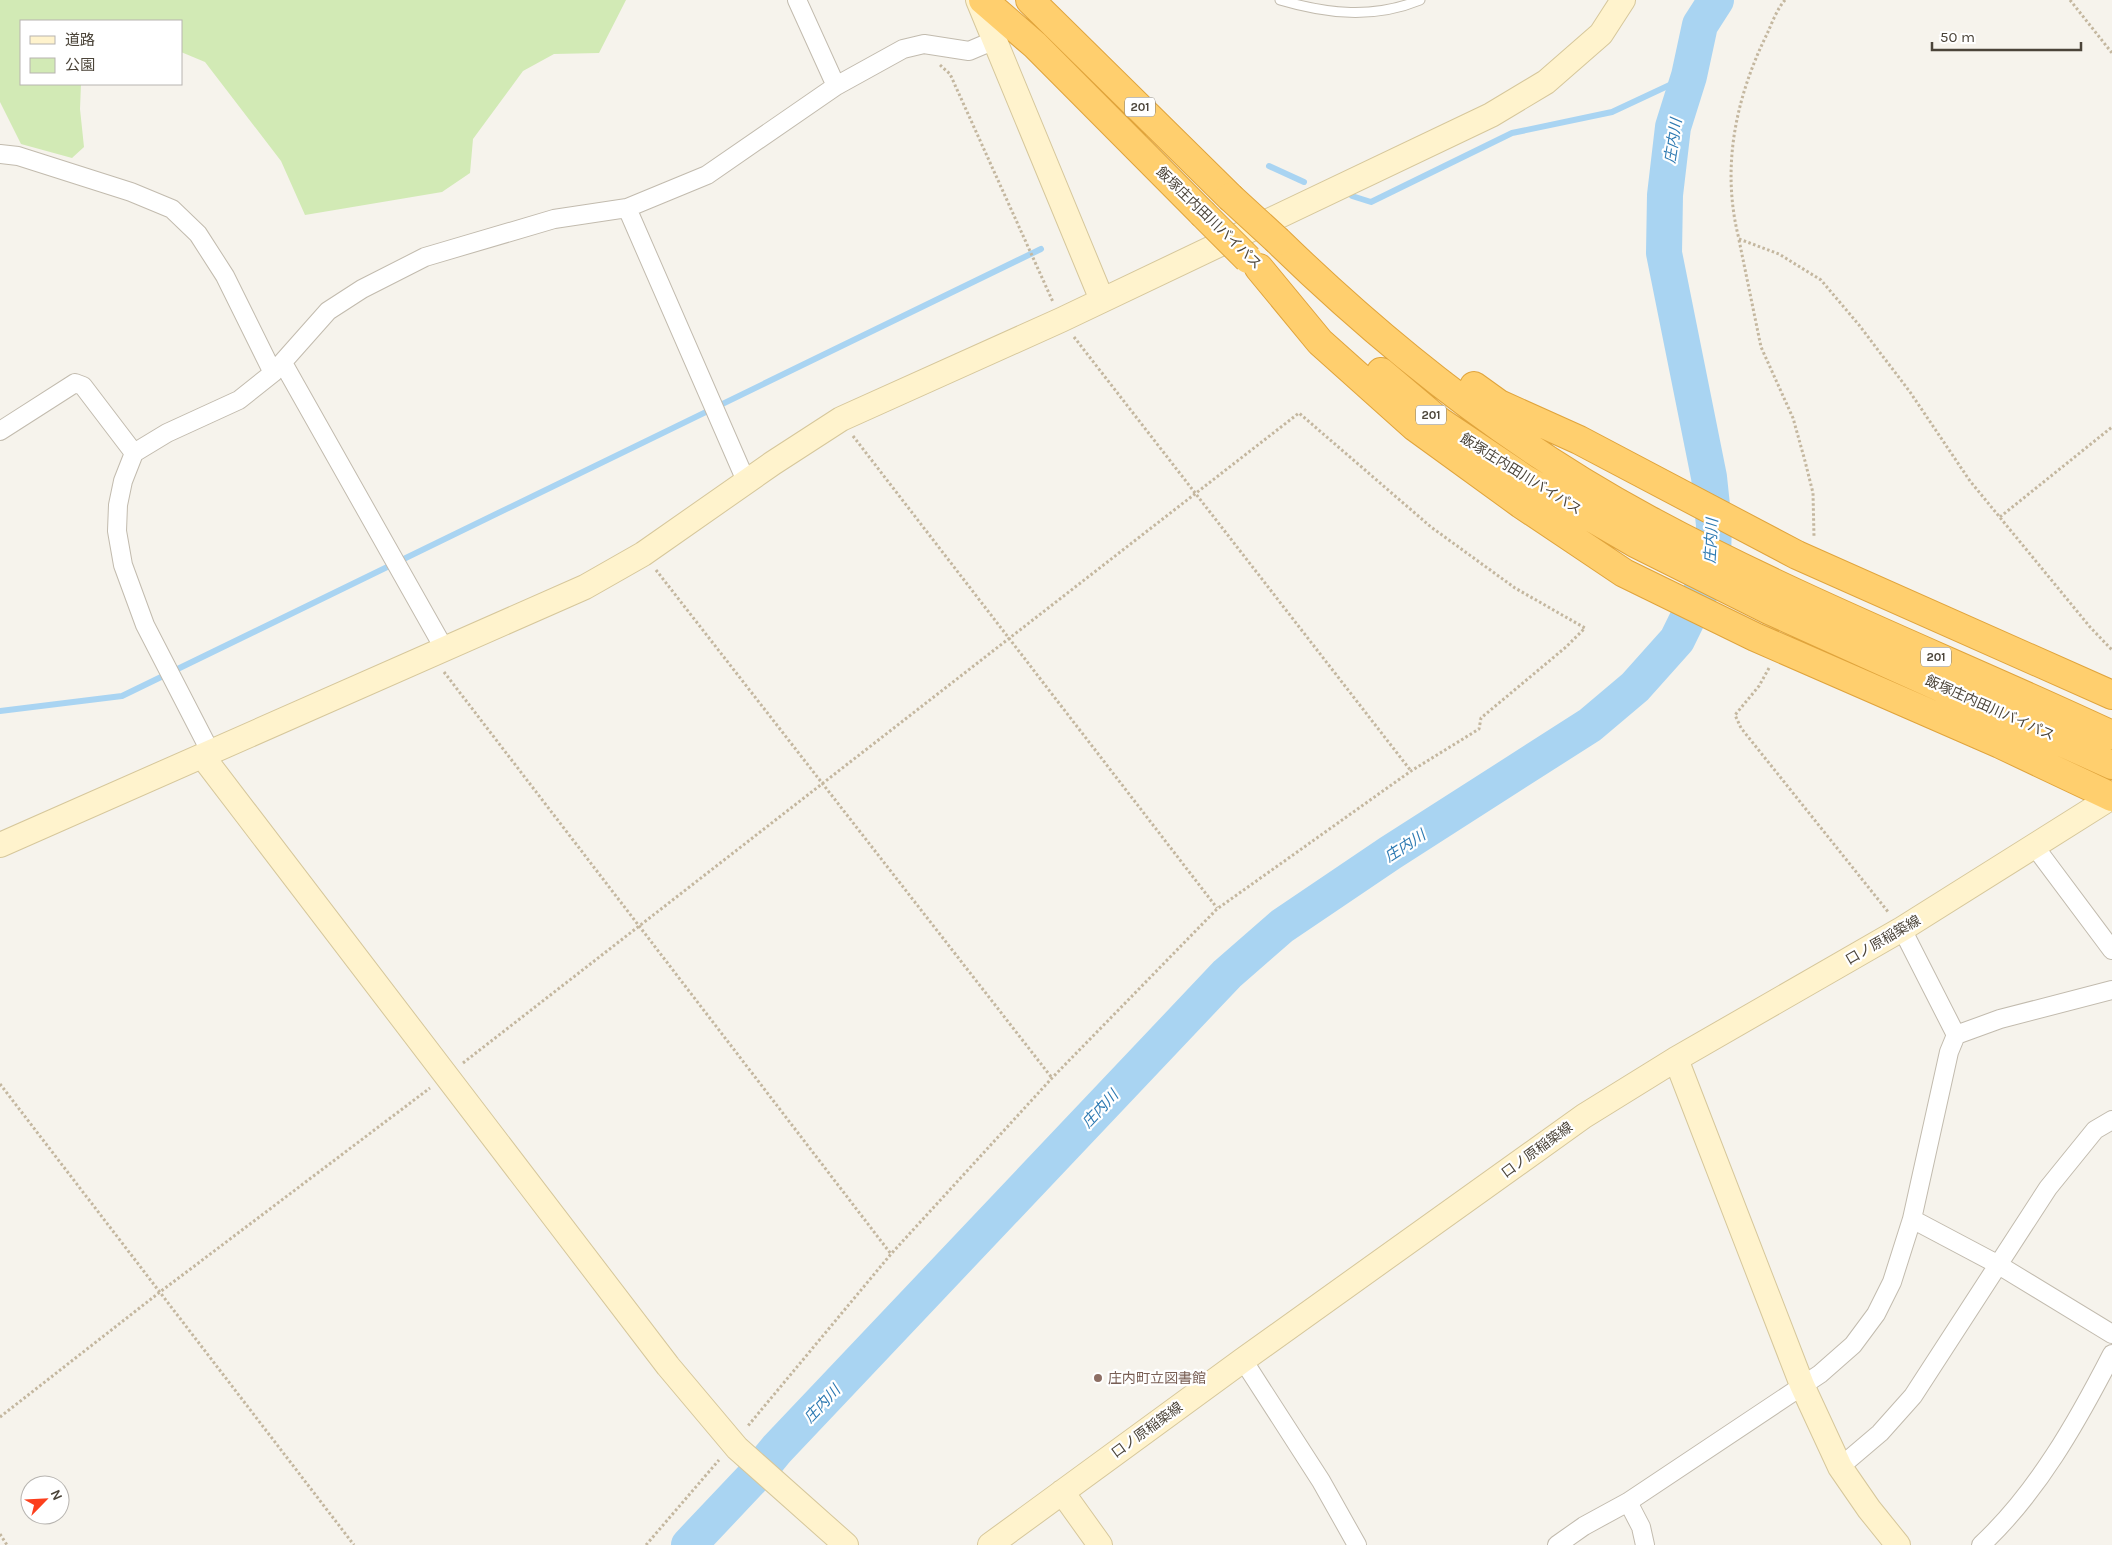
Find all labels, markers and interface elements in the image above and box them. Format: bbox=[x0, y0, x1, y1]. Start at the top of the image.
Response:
legend bbox=[20, 20, 182, 85]
scale bar bbox=[1932, 20, 2081, 52]
text: 50 m bbox=[1940, 28, 1975, 46]
text: 道路 bbox=[65, 31, 95, 49]
text: 公園 bbox=[65, 56, 95, 74]
road number: 201 bbox=[1125, 98, 1155, 116]
water label: 庄内川 bbox=[1661, 115, 1686, 165]
street label: 飯塚庄内田川バイパス bbox=[1153, 163, 1265, 273]
road number: 201 bbox=[1416, 406, 1446, 424]
street label: 飯塚庄内田川バイパス bbox=[1457, 430, 1585, 518]
water label: 庄内川 bbox=[1701, 516, 1721, 564]
road number: 201 bbox=[1921, 648, 1951, 666]
street label: 飯塚庄内田川バイパス bbox=[1923, 672, 2057, 744]
water label: 庄内川 bbox=[1381, 825, 1430, 866]
street label: 口ノ原稲築線 bbox=[1842, 912, 1924, 968]
water label: 庄内川 bbox=[1078, 1085, 1123, 1132]
street label: 口ノ原稲築線 bbox=[1498, 1118, 1576, 1182]
place label: 庄内町立図書館 bbox=[1108, 1370, 1206, 1387]
marker: 庄内町立図書館 bbox=[1092, 1372, 1104, 1384]
water label: 庄内川 bbox=[800, 1380, 845, 1427]
street label: 口ノ原稲築線 bbox=[1108, 1398, 1186, 1462]
north arrow bbox=[20, 1475, 70, 1525]
text: N bbox=[47, 1487, 66, 1503]

